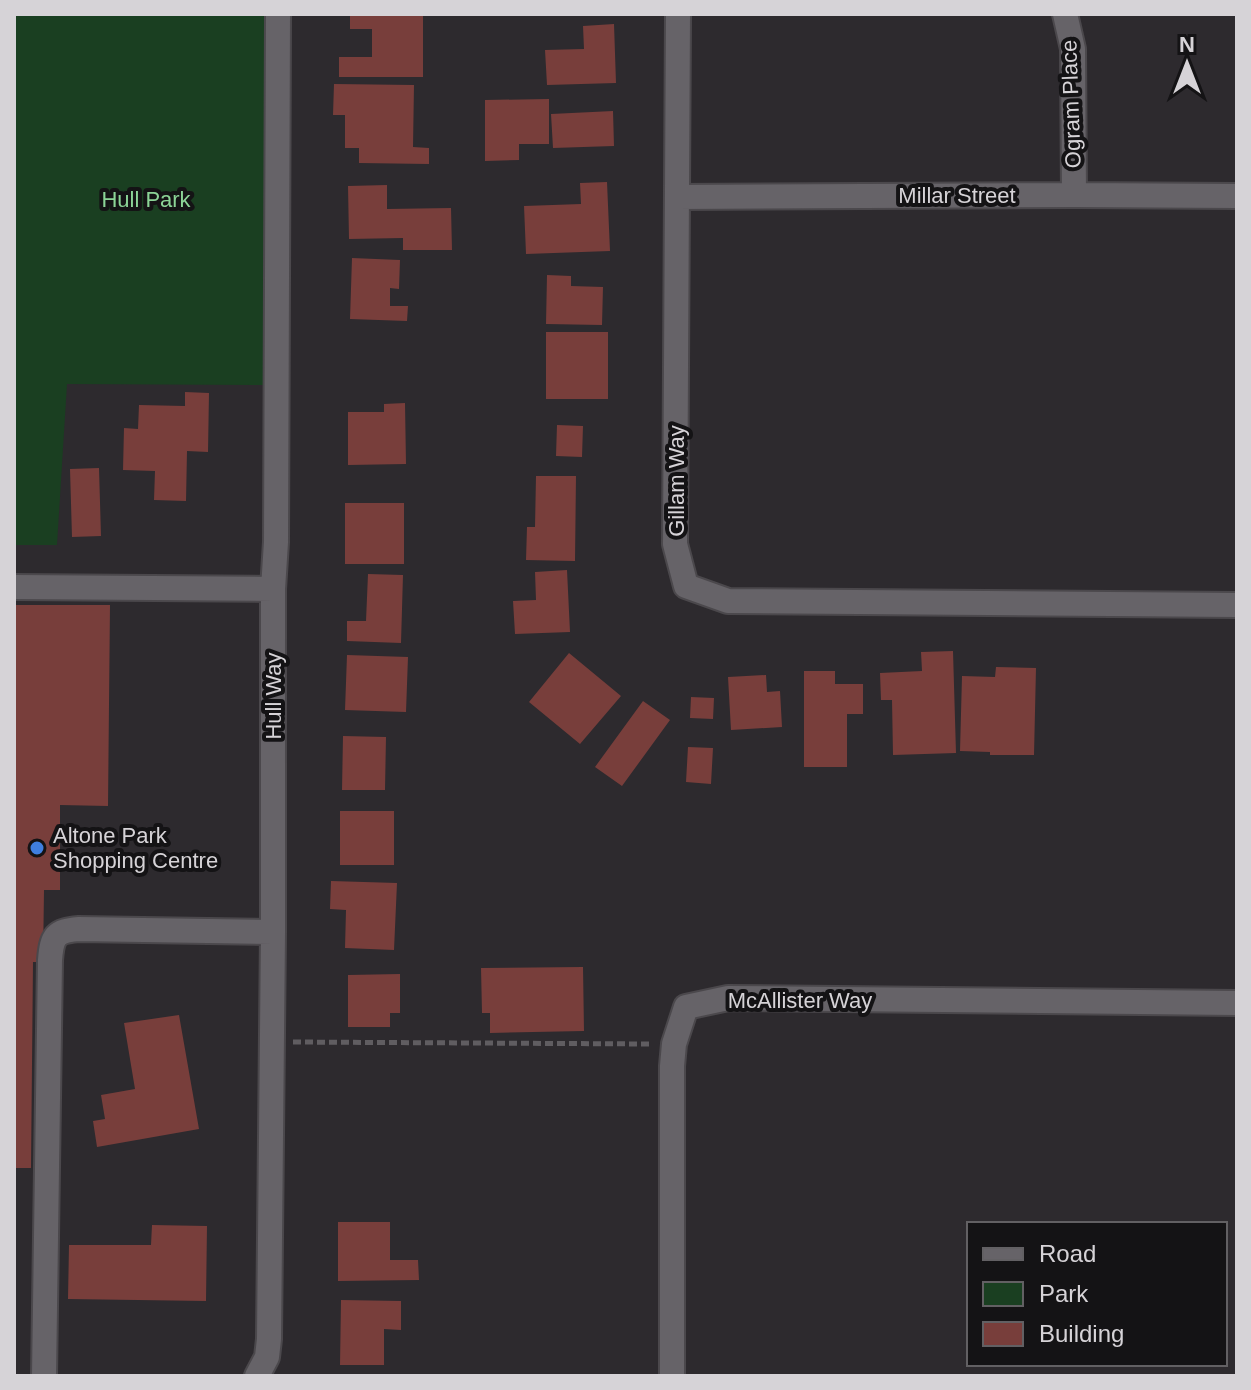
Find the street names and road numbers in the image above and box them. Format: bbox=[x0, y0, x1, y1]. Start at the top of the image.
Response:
street label: Ogram Place bbox=[1056, 39, 1086, 169]
street label: Millar Street bbox=[898, 183, 1016, 208]
street label: Gillam Way bbox=[664, 425, 689, 537]
street label: Hull Way bbox=[261, 652, 286, 740]
street label: McAllister Way bbox=[728, 988, 872, 1013]

